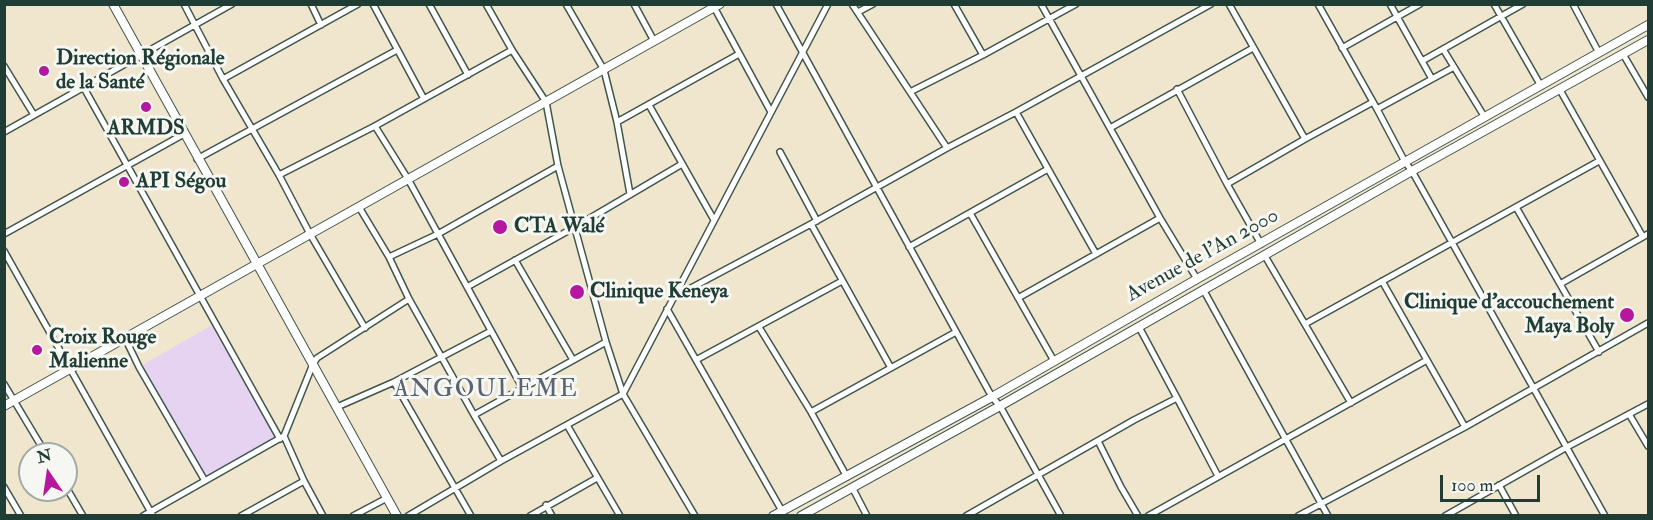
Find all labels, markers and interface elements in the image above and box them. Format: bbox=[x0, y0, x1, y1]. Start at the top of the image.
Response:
place label: Direction Régionale de la Santé bbox=[56, 46, 224, 96]
marker: Direction Régionale de la Santé bbox=[37, 64, 51, 78]
marker: ARMDS bbox=[139, 100, 153, 114]
place label: ARMDS bbox=[107, 116, 185, 142]
place label: API Ségou bbox=[136, 169, 226, 195]
marker: API Ségou bbox=[117, 175, 131, 189]
street label: Avenue de l'An 2000 bbox=[1122, 204, 1284, 308]
place label: CTA Walé bbox=[514, 214, 604, 240]
marker: CTA Walé bbox=[491, 218, 509, 236]
place label: Clinique Keneya bbox=[590, 279, 728, 305]
marker: Clinique Keneya bbox=[568, 283, 586, 301]
place label: Clinique d'accouchement Maya Boly bbox=[1404, 290, 1614, 340]
marker: Clinique d'accouchement Maya Boly bbox=[1618, 306, 1636, 324]
place label: Croix Rouge Malienne bbox=[49, 325, 156, 375]
marker: Croix Rouge Malienne bbox=[30, 343, 44, 357]
district label: ANGOULEME bbox=[394, 377, 578, 405]
north arrow bbox=[18, 442, 78, 502]
text: N bbox=[35, 445, 54, 468]
scale bar bbox=[1443, 463, 1544, 501]
text: 100 m bbox=[1451, 474, 1494, 497]

